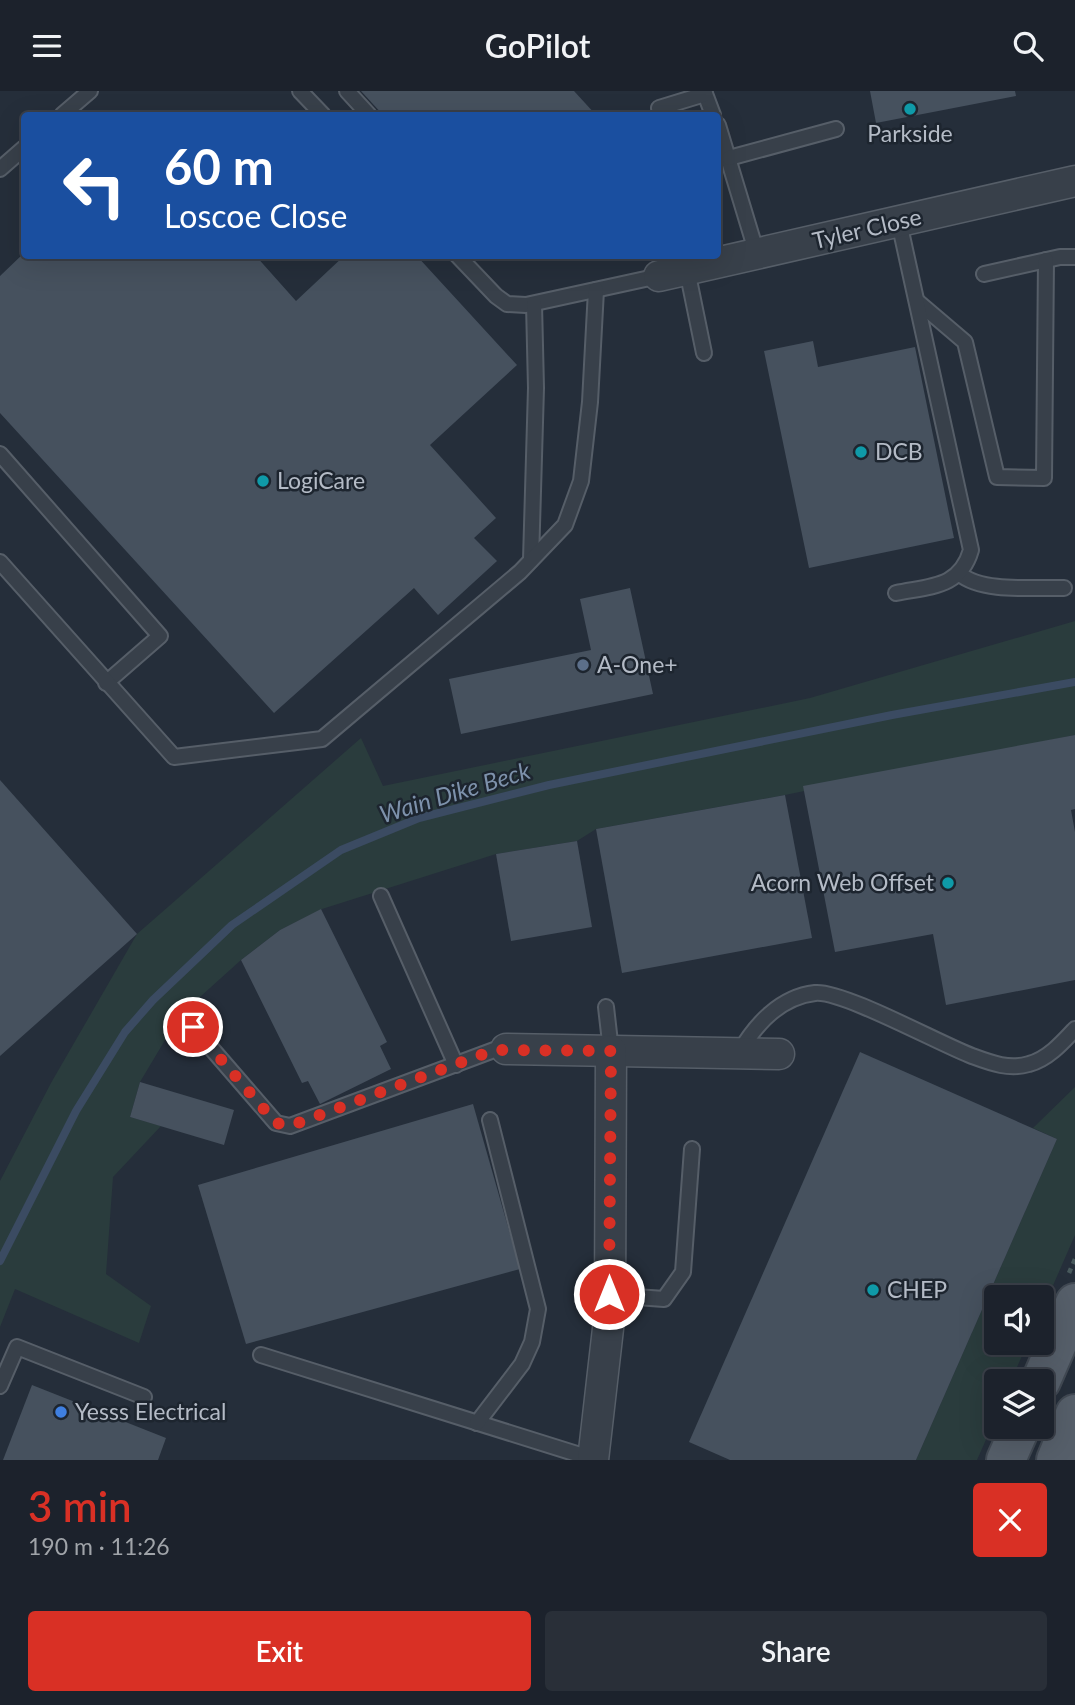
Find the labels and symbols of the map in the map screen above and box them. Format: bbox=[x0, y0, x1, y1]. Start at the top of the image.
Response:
marker: Parkside bbox=[902, 101, 918, 117]
place label: Parkside bbox=[867, 119, 953, 147]
street label: Tyler Close bbox=[810, 202, 924, 254]
place label: DCB bbox=[875, 437, 923, 465]
marker: DCB bbox=[853, 444, 869, 460]
place label: LogiCare bbox=[277, 466, 365, 494]
marker: LogiCare bbox=[255, 473, 271, 489]
place label: A-One+ bbox=[597, 650, 678, 678]
marker: A-One+ bbox=[575, 657, 591, 673]
water label: Wain Dike Beck bbox=[376, 755, 534, 828]
place label: Acorn Web Offset bbox=[751, 868, 935, 896]
marker: Acorn Web Offset bbox=[940, 875, 956, 891]
pin bbox=[163, 997, 223, 1057]
position arrow bbox=[572, 1257, 646, 1331]
place label: CHEP bbox=[887, 1275, 947, 1303]
marker: CHEP bbox=[865, 1282, 881, 1298]
place label: Yesss Electrical bbox=[75, 1397, 226, 1425]
marker: Yesss Electrical bbox=[53, 1404, 69, 1420]

